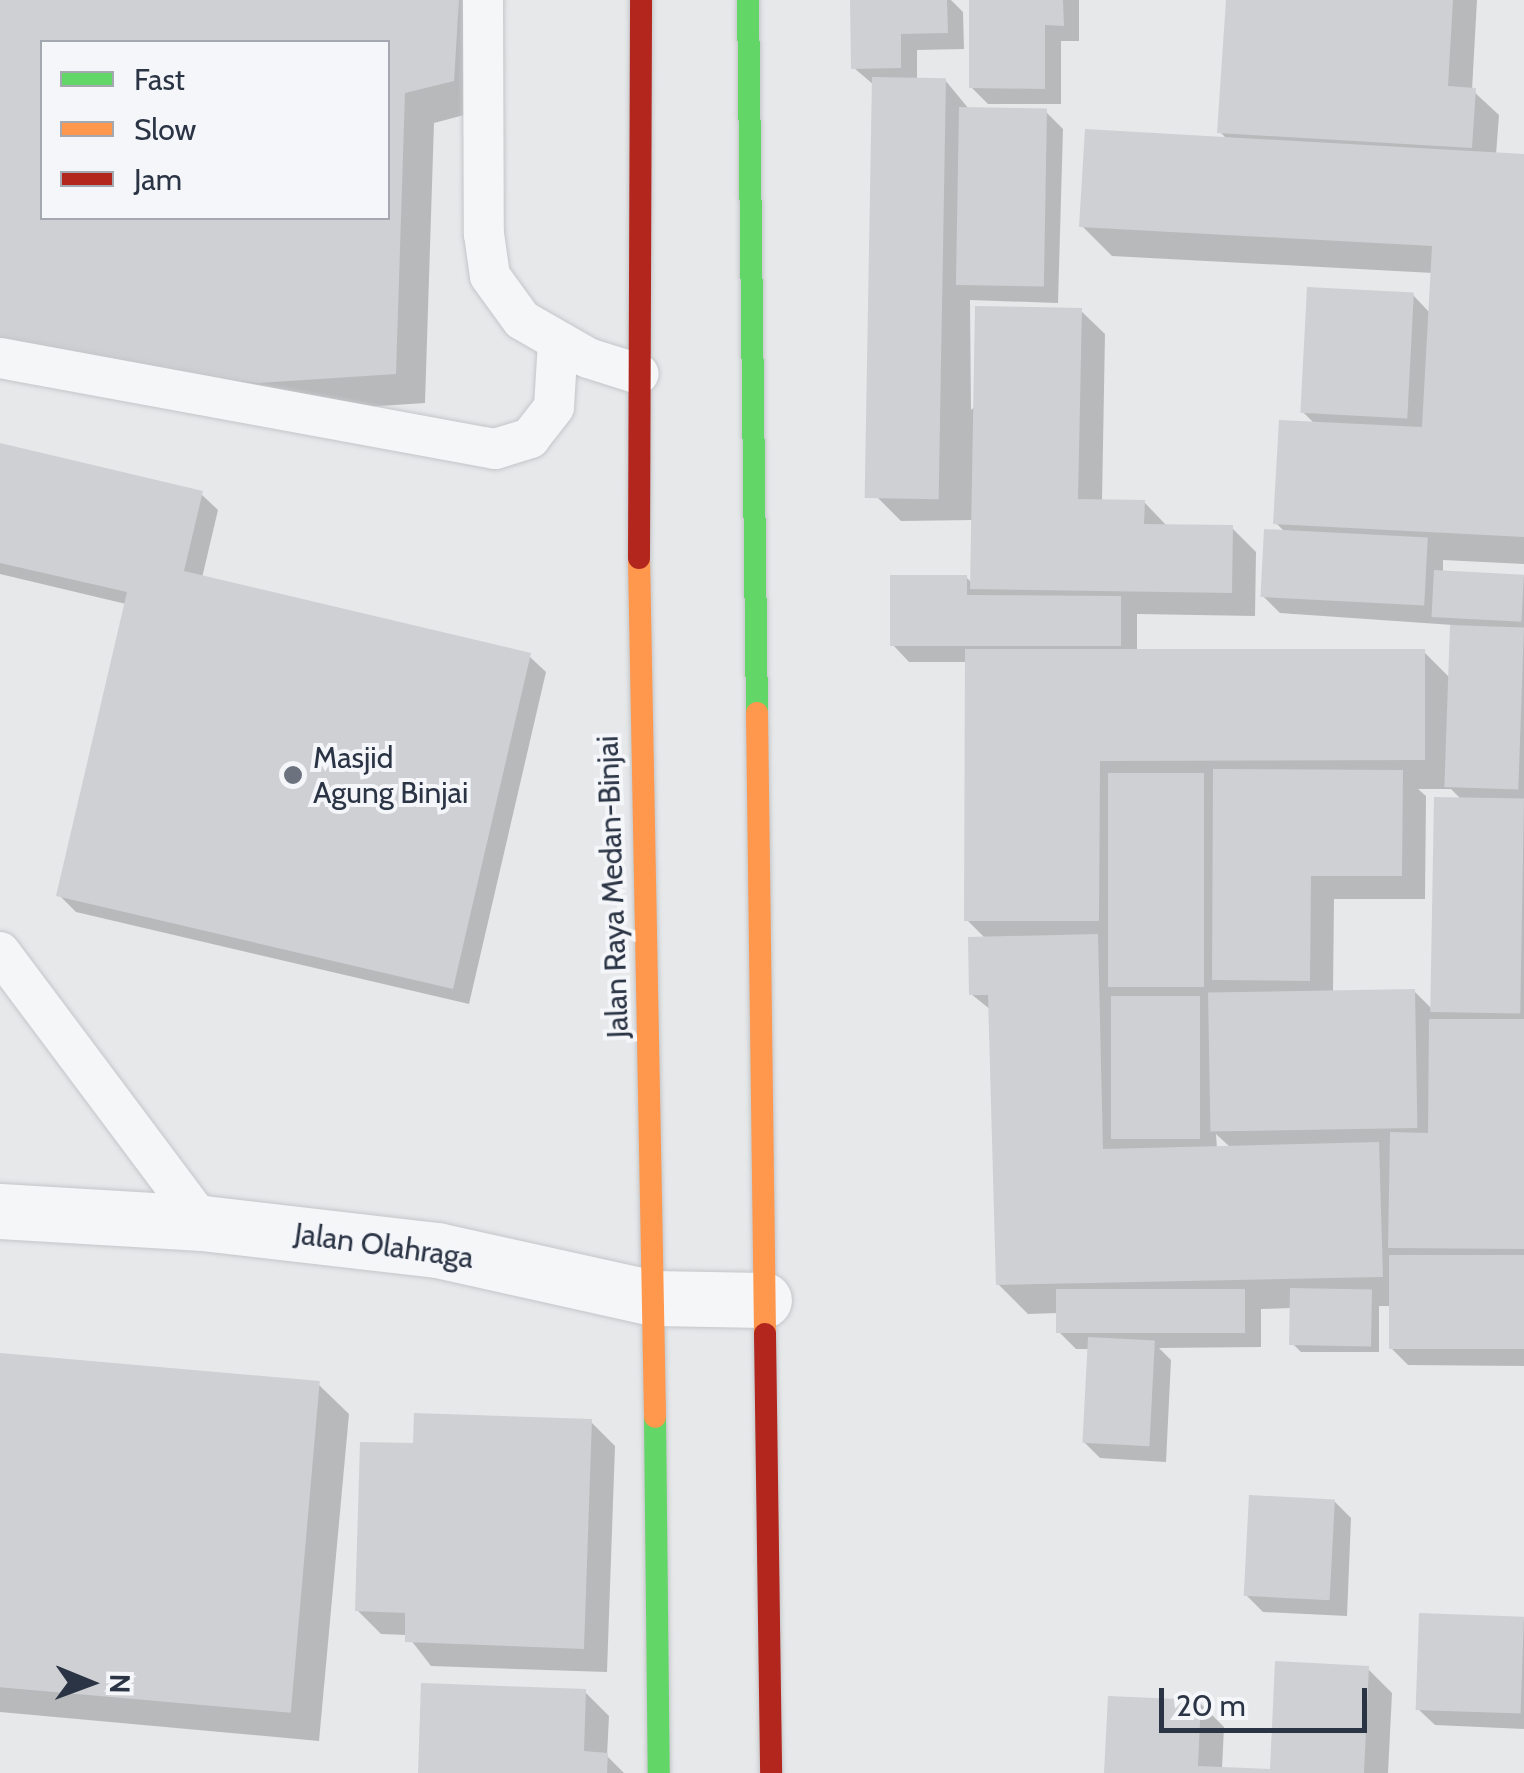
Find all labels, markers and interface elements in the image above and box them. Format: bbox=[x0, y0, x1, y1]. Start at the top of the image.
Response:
legend bbox=[40, 40, 390, 220]
text: Fast bbox=[134, 61, 185, 98]
text: Slow bbox=[134, 111, 196, 148]
text: Jam bbox=[134, 161, 182, 198]
street label: Jalan Raya Medan-Binjai bbox=[590, 735, 636, 1039]
place label: Masjid Agung Binjai bbox=[313, 740, 468, 810]
marker: Masjid Agung Binjai bbox=[282, 764, 304, 786]
street label: Jalan Olahraga bbox=[292, 1216, 476, 1276]
north arrow bbox=[40, 1633, 140, 1733]
scale bar bbox=[1164, 1668, 1372, 1730]
text: N bbox=[103, 1673, 137, 1694]
text: 20 m bbox=[1176, 1687, 1246, 1724]

